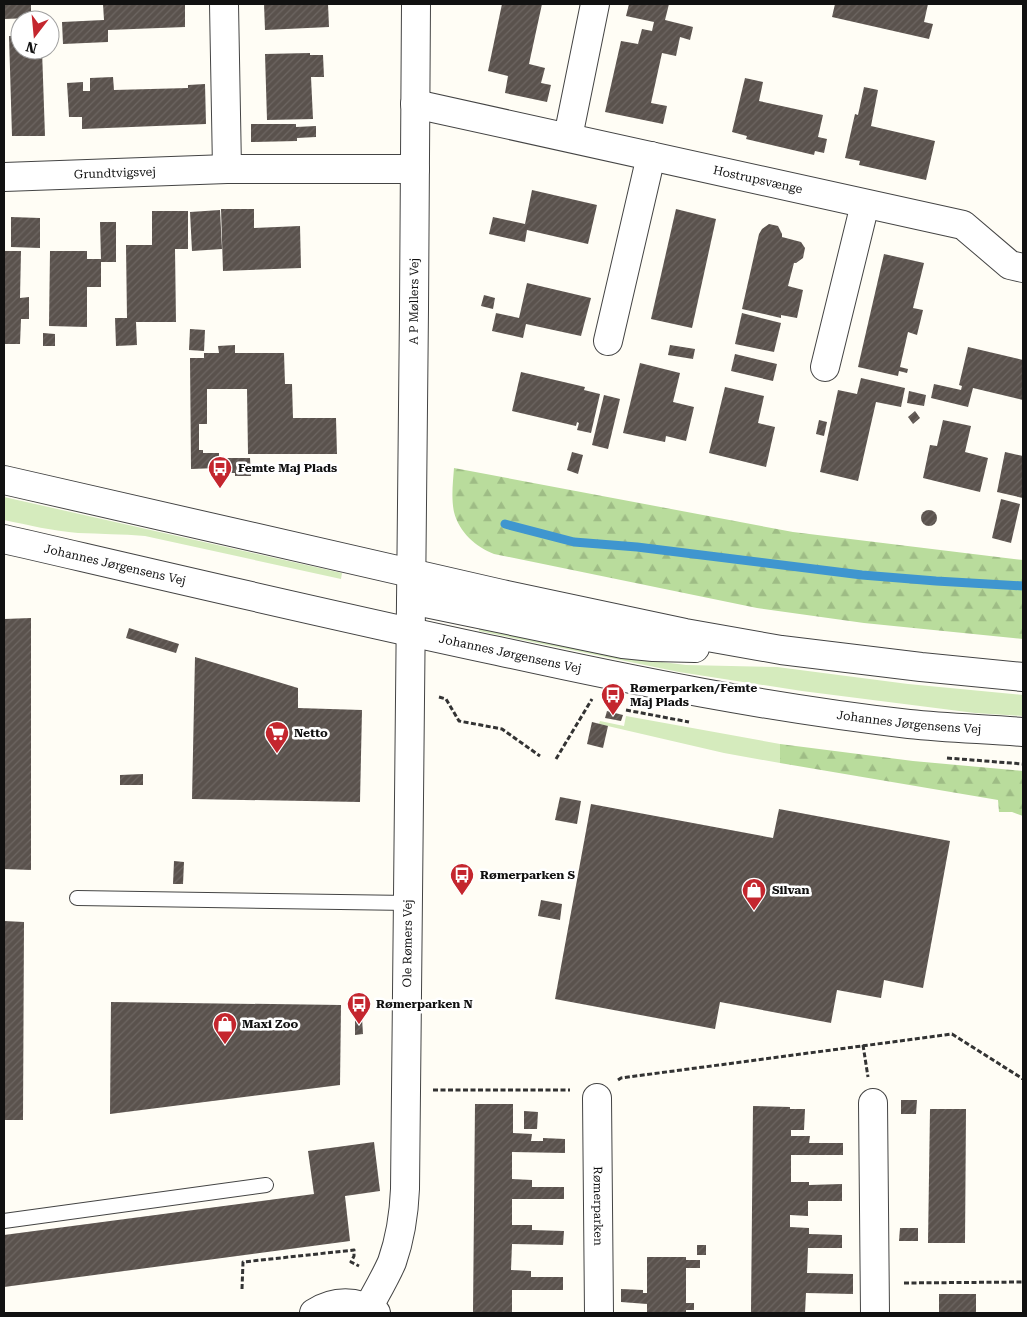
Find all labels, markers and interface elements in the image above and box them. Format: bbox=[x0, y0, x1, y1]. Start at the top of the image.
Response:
north arrow bbox=[10, 10, 60, 60]
text: N bbox=[24, 38, 39, 57]
street label: Hostrupsvænge bbox=[712, 163, 804, 196]
street label: Grundtvigsvej bbox=[74, 165, 156, 181]
street label: A P Møllers Vej bbox=[407, 258, 421, 345]
bus stop icon: Femte Maj Plads bbox=[207, 455, 233, 489]
place label: Femte Maj Plads bbox=[238, 461, 337, 475]
street label: Johannes Jørgensens Vej bbox=[43, 541, 187, 588]
street label: Johannes Jørgensens Vej bbox=[438, 632, 583, 676]
place label: Rømerparken/Femte Maj Plads bbox=[630, 681, 757, 709]
bus stop icon: Rømerparken/Femte Maj Plads bbox=[600, 682, 626, 716]
street label: Johannes Jørgensens Vej bbox=[836, 708, 982, 736]
supermarket icon: Netto bbox=[264, 720, 290, 754]
place label: Netto bbox=[294, 726, 328, 740]
bus stop icon: Rømerparken S bbox=[449, 862, 475, 896]
place label: Rømerparken S bbox=[480, 868, 575, 882]
shop icon: Silvan bbox=[741, 877, 767, 911]
place label: Silvan bbox=[772, 883, 809, 897]
street label: Ole Rømers Vej bbox=[400, 899, 415, 987]
bus stop icon: Rømerparken N bbox=[346, 991, 372, 1025]
place label: Rømerparken N bbox=[376, 997, 473, 1011]
shop icon: Maxi Zoo bbox=[212, 1011, 238, 1045]
place label: Maxi Zoo bbox=[242, 1017, 298, 1031]
street label: Rømerparken bbox=[591, 1166, 605, 1246]

